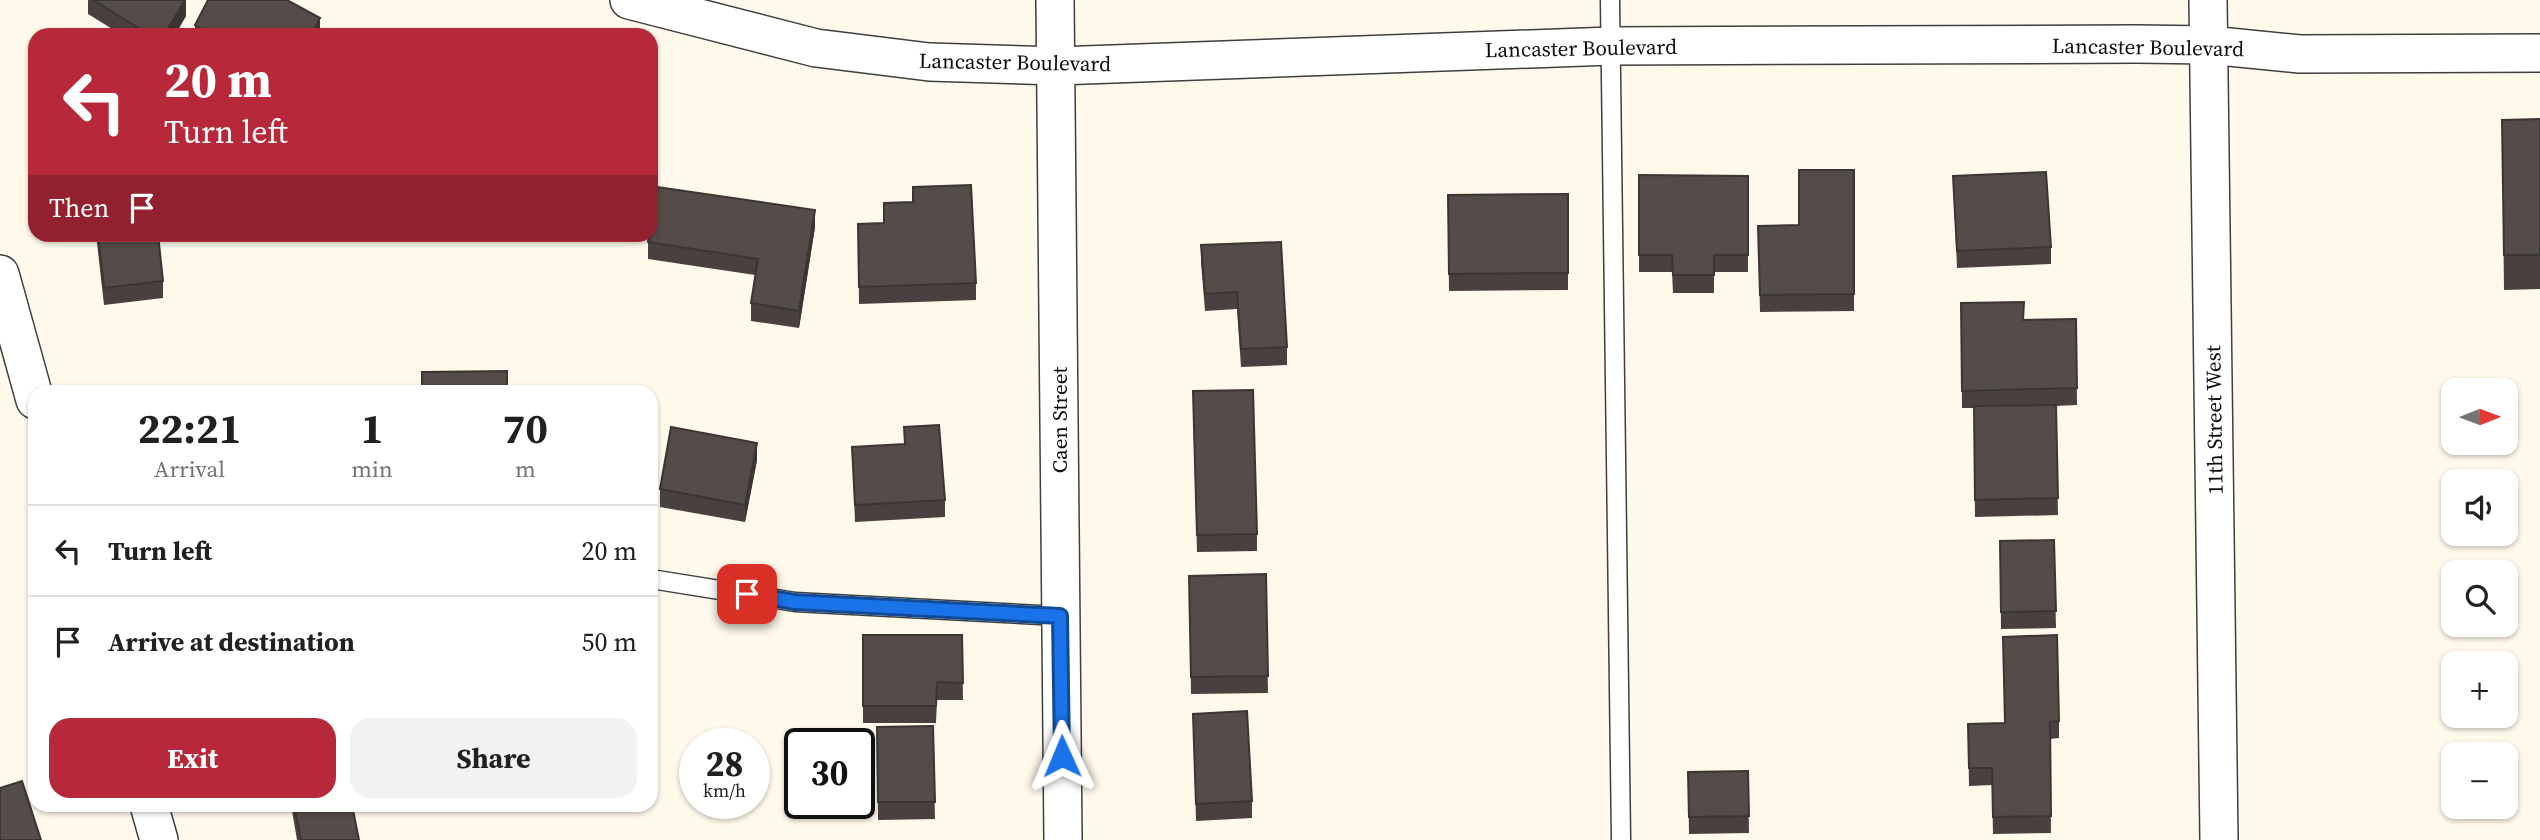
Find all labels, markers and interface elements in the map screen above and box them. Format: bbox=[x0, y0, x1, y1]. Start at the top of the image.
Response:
street label: Lancaster Boulevard bbox=[2052, 31, 2244, 63]
street label: Lancaster Boulevard bbox=[1485, 32, 1677, 64]
text: 20 m bbox=[164, 46, 272, 113]
street label: Lancaster Boulevard bbox=[919, 46, 1111, 78]
icon: left bbox=[49, 56, 140, 147]
text: Turn left bbox=[164, 110, 288, 154]
icon: arrive bbox=[123, 189, 161, 227]
text: Then bbox=[49, 190, 109, 226]
street label: 11th Street West bbox=[2198, 345, 2230, 495]
street label: Caen Street bbox=[1045, 367, 1074, 473]
north arrow bbox=[2441, 378, 2518, 455]
map controls bbox=[2441, 378, 2518, 819]
text: 22:21 bbox=[138, 399, 241, 457]
text: 1 bbox=[361, 399, 383, 457]
text: 70 bbox=[503, 399, 548, 457]
text: Arrival bbox=[154, 453, 225, 485]
text: min bbox=[351, 453, 393, 485]
text: m bbox=[515, 453, 536, 485]
button: sound bbox=[2441, 469, 2518, 546]
icon: left bbox=[49, 532, 87, 570]
text: Turn left bbox=[108, 533, 212, 569]
text: 20 m bbox=[582, 533, 637, 569]
button: search bbox=[2441, 560, 2518, 637]
pin bbox=[717, 564, 777, 624]
icon: arrive bbox=[728, 575, 766, 613]
icon: arrive bbox=[49, 623, 87, 661]
text: Arrive at destination bbox=[108, 624, 355, 660]
text: 50 m bbox=[582, 624, 637, 660]
button: + bbox=[2441, 651, 2518, 728]
button: Exit bbox=[49, 718, 336, 798]
button: Share bbox=[350, 718, 637, 798]
position arrow bbox=[1025, 719, 1099, 793]
speed limit sign: 30 bbox=[784, 728, 875, 819]
text: 28 bbox=[706, 740, 743, 788]
button: − bbox=[2441, 742, 2518, 819]
text: km/h bbox=[703, 778, 746, 803]

